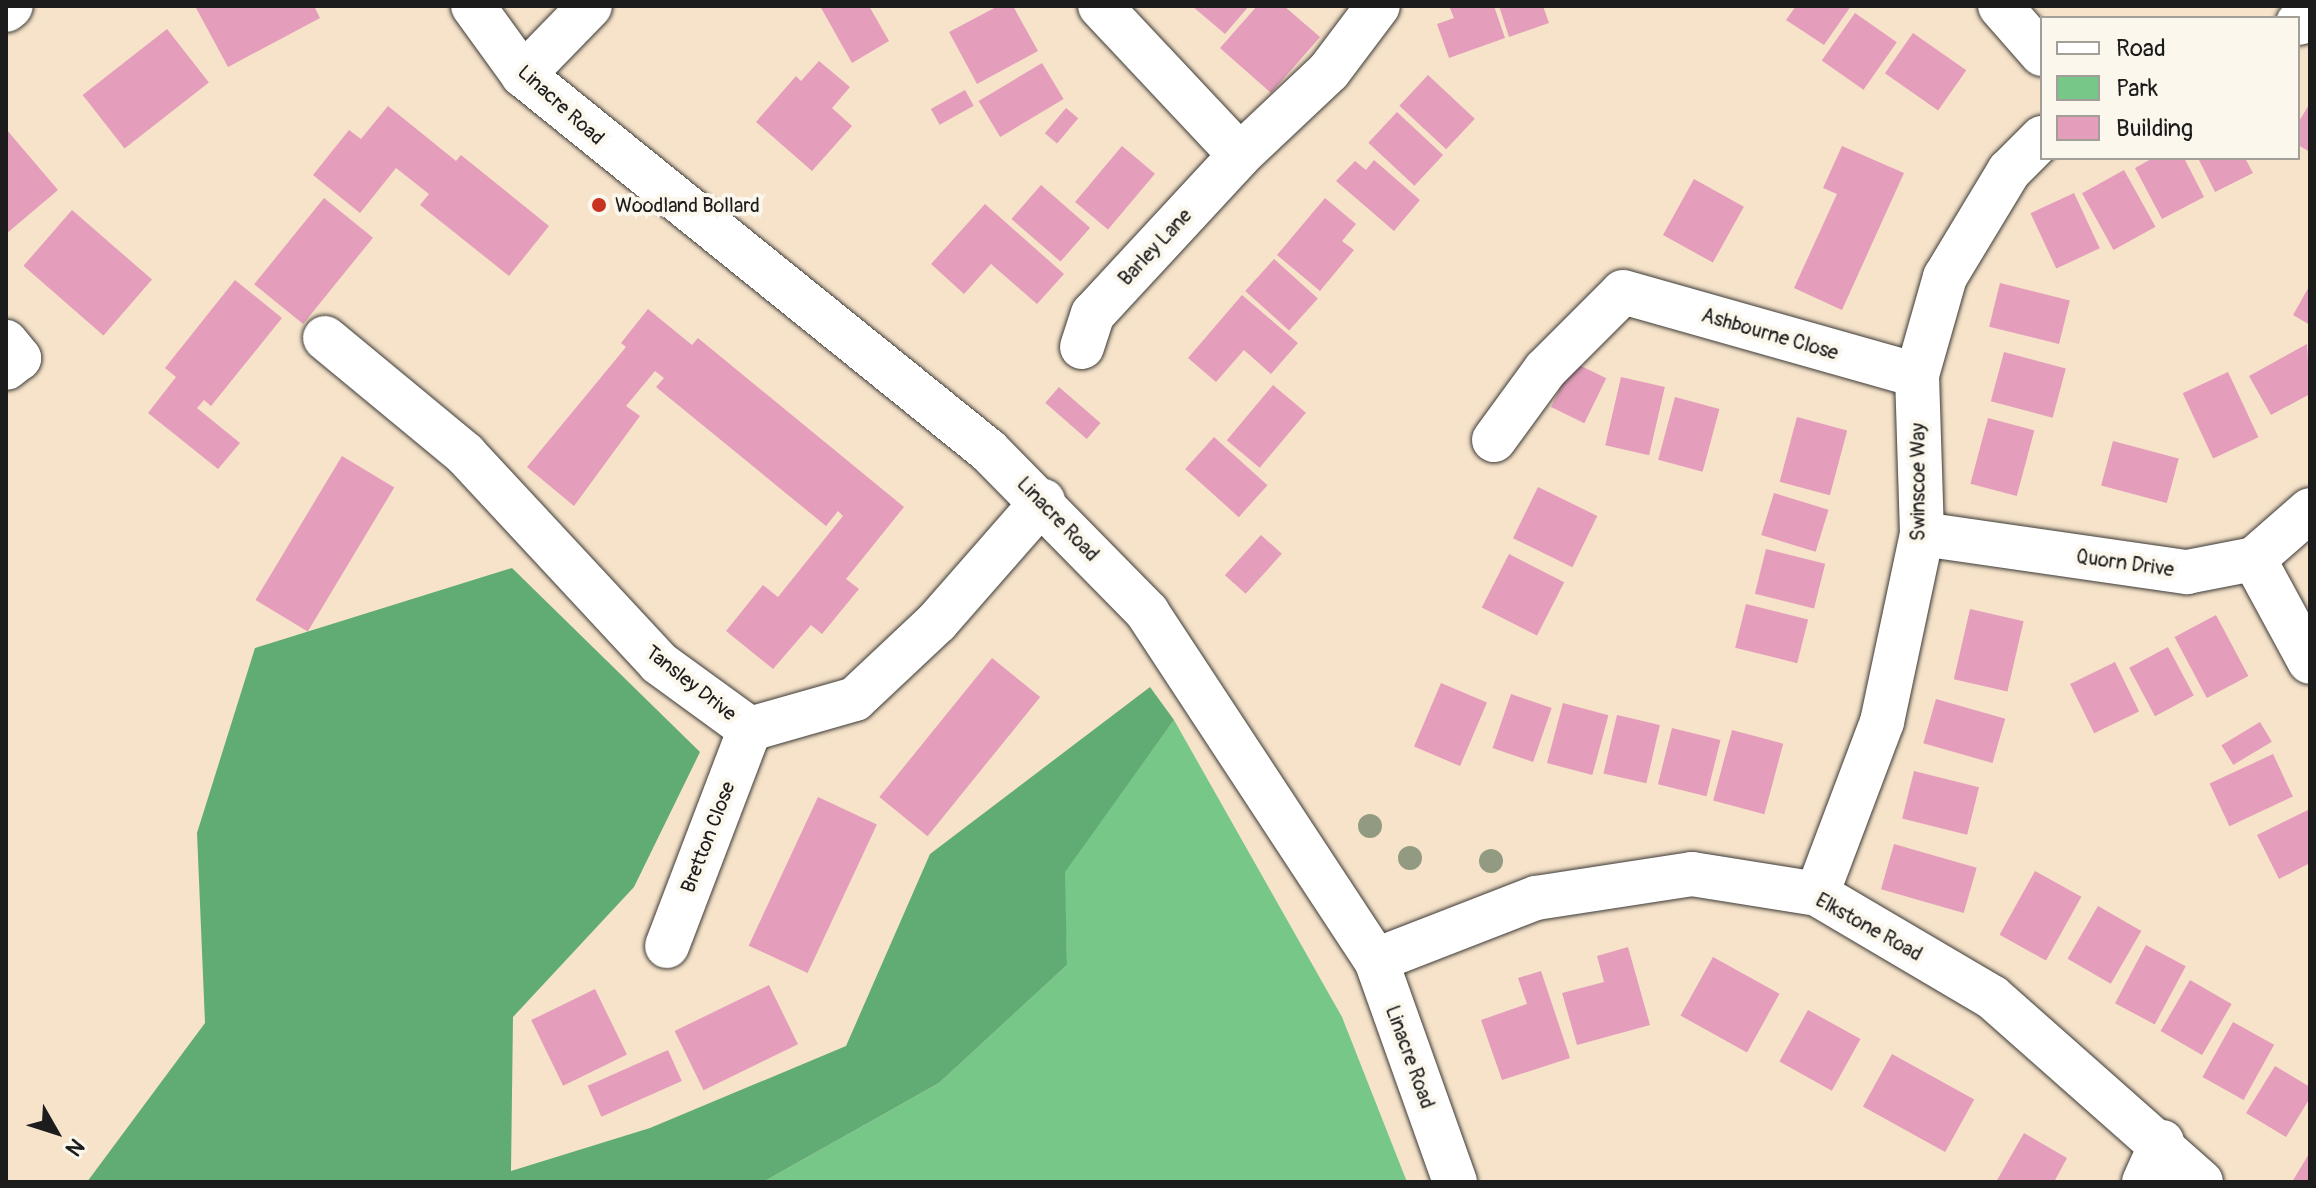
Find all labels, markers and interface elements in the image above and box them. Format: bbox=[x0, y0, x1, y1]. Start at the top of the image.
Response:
legend bbox=[2040, 16, 2300, 160]
text: Road bbox=[2116, 34, 2166, 63]
street label: Linacre Road bbox=[513, 60, 609, 150]
text: Park bbox=[2116, 74, 2158, 103]
text: Building bbox=[2116, 114, 2193, 143]
place label: Woodland Bollard bbox=[615, 193, 760, 217]
marker: Woodland Bollard bbox=[590, 196, 608, 214]
street label: Barley Lane bbox=[1113, 204, 1197, 290]
street label: Ashbourne Close bbox=[1699, 303, 1841, 365]
street label: Swinscoe Way bbox=[1906, 423, 1930, 541]
street label: Linacre Road bbox=[1012, 472, 1104, 566]
street label: Quorn Drive bbox=[2075, 544, 2175, 582]
street label: Tansley Drive bbox=[641, 640, 741, 726]
street label: Bretton Close bbox=[676, 778, 740, 896]
street label: Elkstone Road bbox=[1812, 888, 1926, 966]
street label: Linacre Road bbox=[1380, 1002, 1440, 1112]
north arrow bbox=[16, 1092, 96, 1172]
text: N bbox=[59, 1133, 90, 1162]

